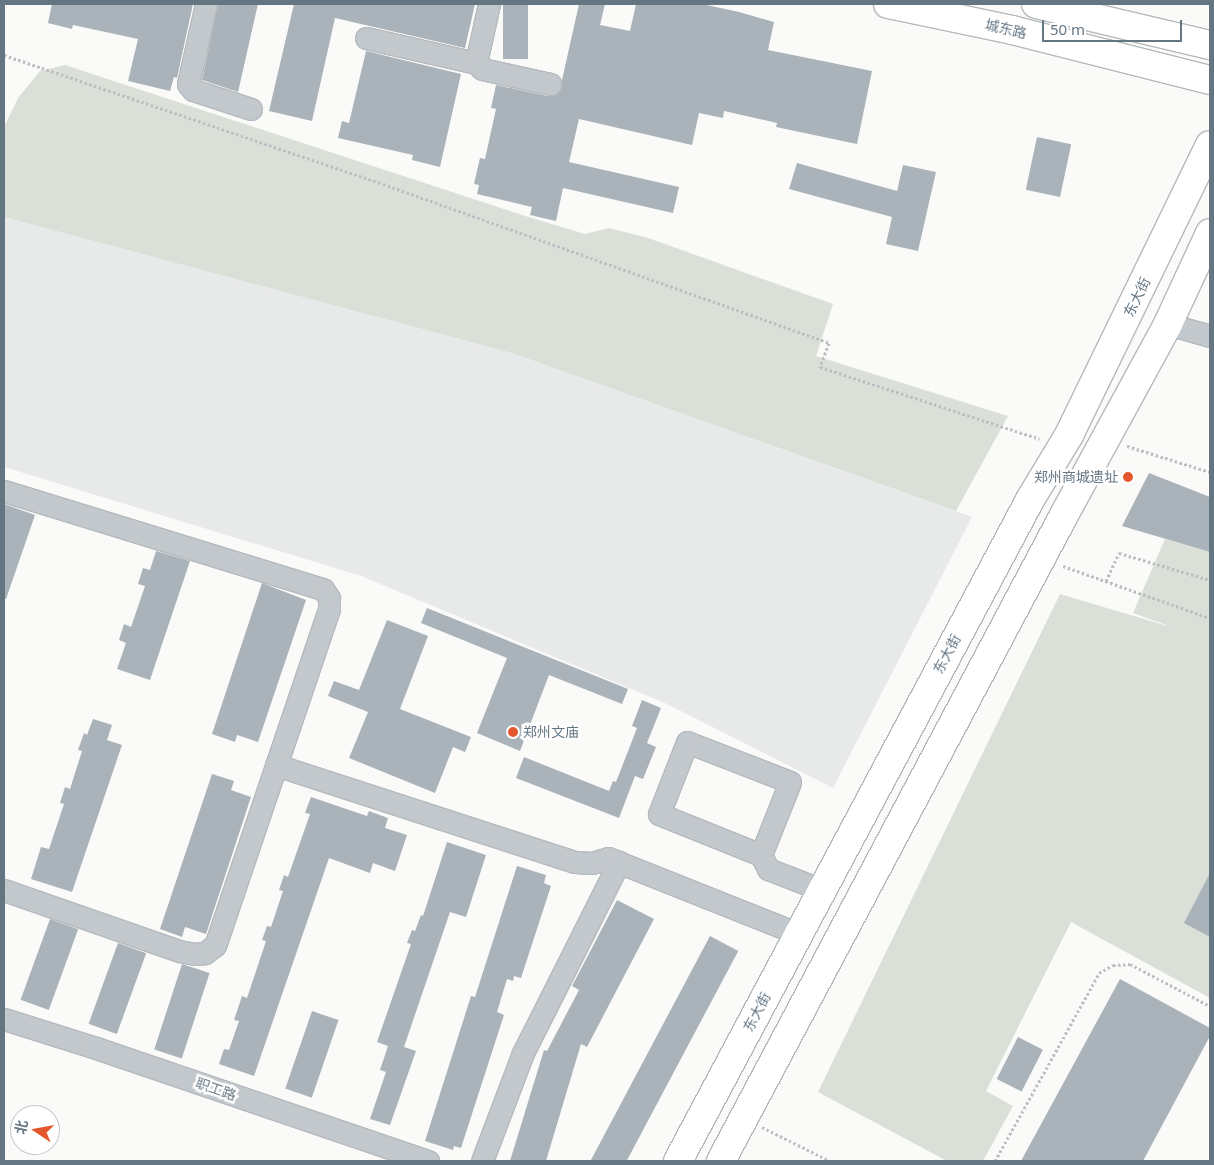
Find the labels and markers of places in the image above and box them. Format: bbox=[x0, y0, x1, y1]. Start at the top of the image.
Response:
place label: 郑州商城遗址 bbox=[1034, 469, 1118, 485]
marker: 郑州商城遗址 bbox=[1122, 471, 1134, 483]
place label: 郑州文庙 bbox=[523, 724, 579, 740]
marker: 郑州文庙 bbox=[507, 726, 519, 738]

